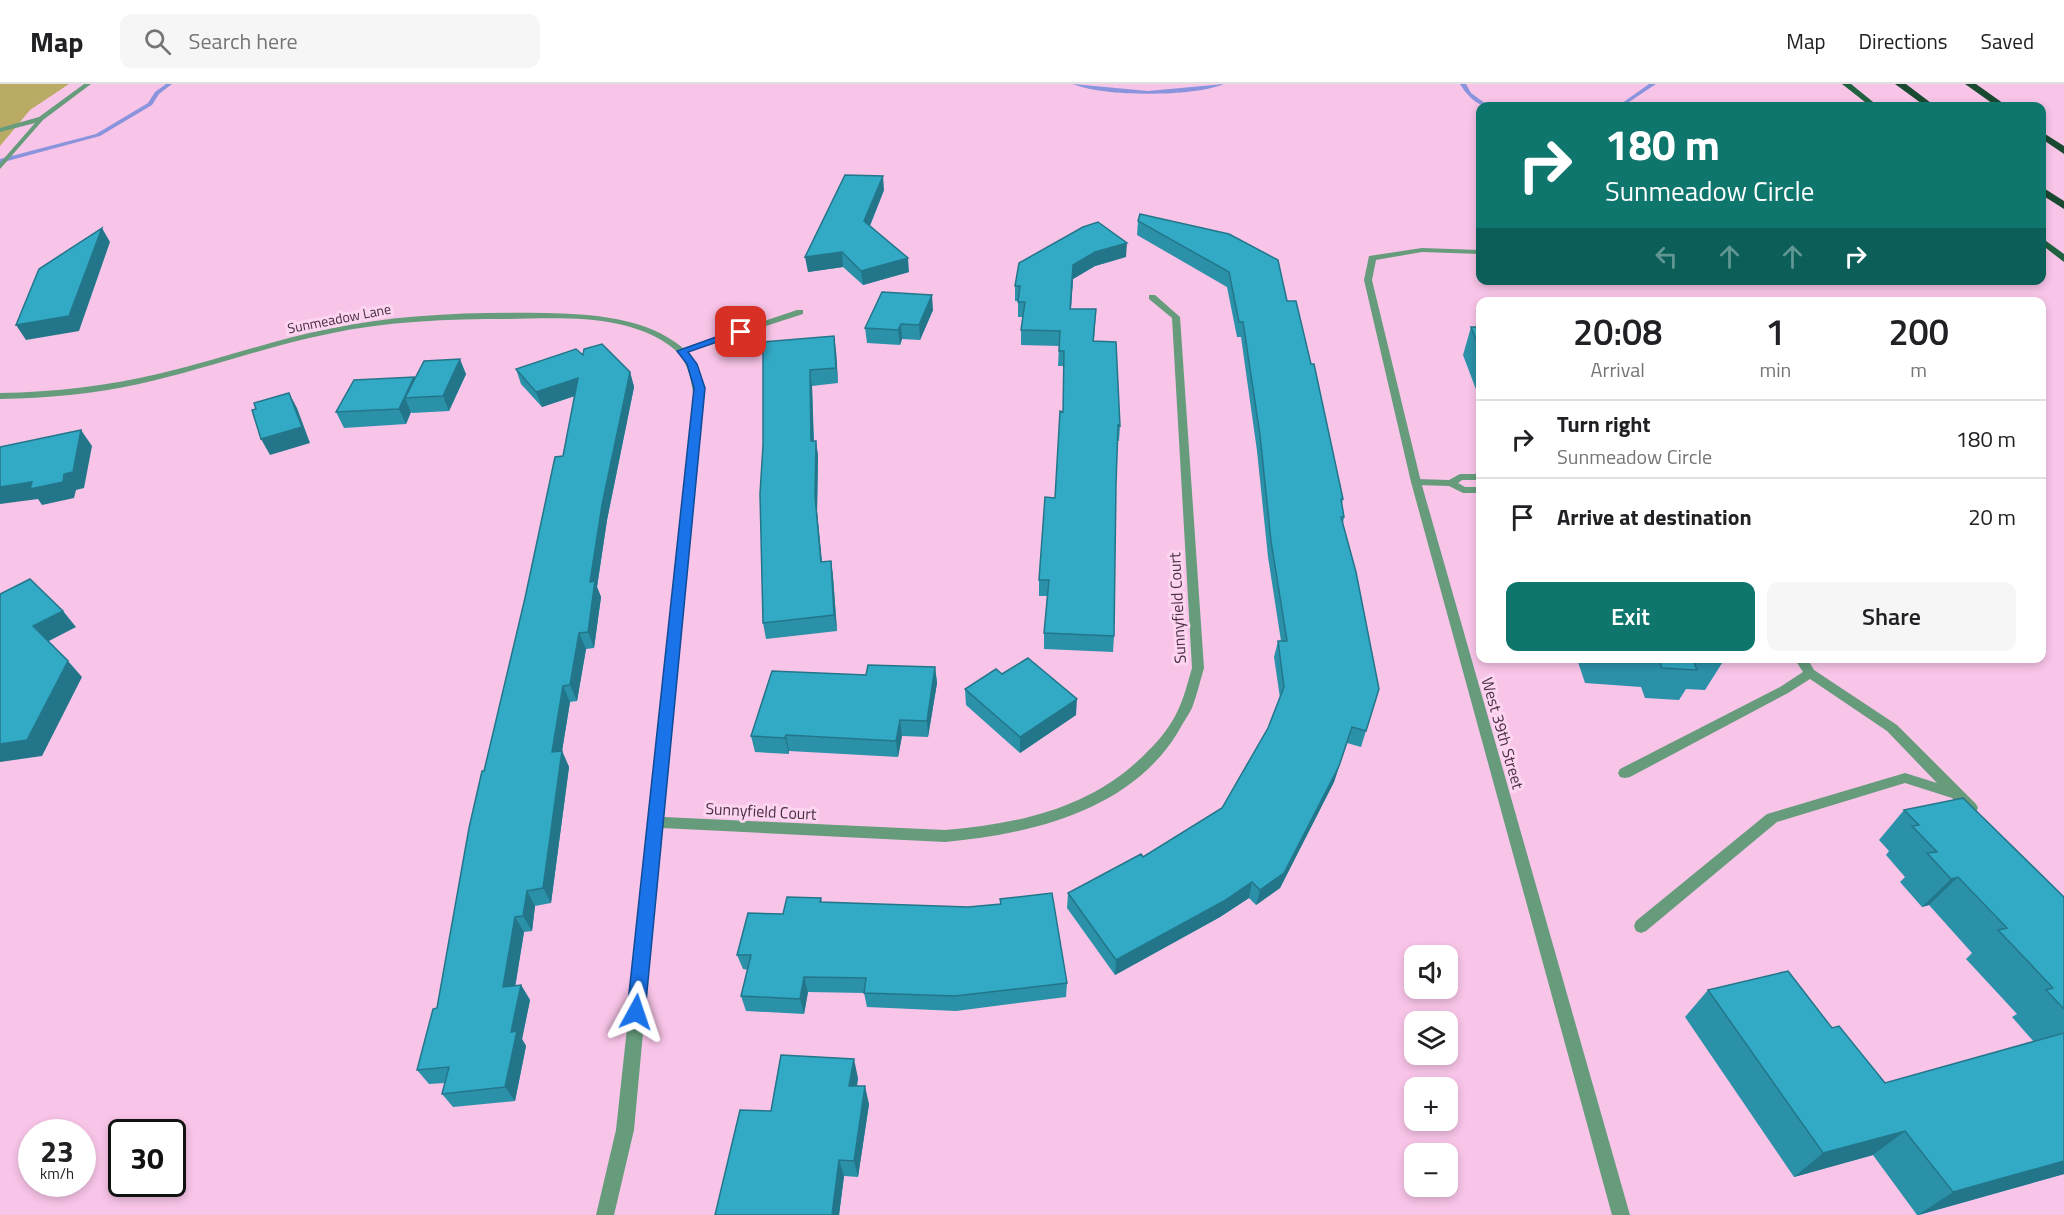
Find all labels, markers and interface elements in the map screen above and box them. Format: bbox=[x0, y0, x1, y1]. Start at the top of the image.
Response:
search box bbox=[120, 14, 540, 68]
text: Map bbox=[30, 20, 84, 63]
text: Search here bbox=[189, 24, 298, 58]
icon: search bbox=[141, 25, 174, 58]
text: Map bbox=[1786, 25, 1826, 57]
text: Directions bbox=[1859, 25, 1948, 57]
text: Saved bbox=[1981, 25, 2034, 57]
text: 180 m bbox=[1605, 112, 1720, 176]
icon: right bbox=[1506, 126, 1584, 204]
text: Sunmeadow Circle bbox=[1605, 170, 1814, 211]
icon: left bbox=[1650, 240, 1683, 273]
icon: ahead bbox=[1713, 240, 1746, 273]
icon: ahead bbox=[1776, 240, 1809, 273]
icon: right bbox=[1839, 240, 1872, 273]
street label: Sunmeadow Lane bbox=[285, 298, 393, 338]
text: 20:08 bbox=[1573, 304, 1662, 359]
text: 1 bbox=[1765, 304, 1785, 359]
text: 200 bbox=[1888, 304, 1949, 359]
pin bbox=[715, 306, 766, 357]
icon: arrive bbox=[724, 315, 757, 348]
text: Arrival bbox=[1591, 354, 1645, 385]
text: min bbox=[1759, 354, 1791, 385]
text: m bbox=[1910, 354, 1927, 385]
text: Turn right bbox=[1557, 407, 1651, 441]
text: 180 m bbox=[1956, 422, 2016, 456]
icon: right bbox=[1506, 423, 1539, 456]
text: Sunmeadow Circle bbox=[1557, 441, 1712, 472]
text: Arrive at destination bbox=[1557, 500, 1752, 534]
text: 20 m bbox=[1968, 500, 2016, 534]
icon: arrive bbox=[1506, 501, 1539, 534]
street label: Sunnyfield Court bbox=[1162, 551, 1192, 664]
button: Exit bbox=[1506, 582, 1755, 651]
button: Share bbox=[1767, 582, 2016, 651]
street label: West 39th Street bbox=[1476, 674, 1531, 792]
street label: Sunnyfield Court bbox=[705, 796, 818, 826]
map controls bbox=[1404, 945, 1458, 1197]
button: sound bbox=[1404, 945, 1458, 999]
position arrow bbox=[604, 980, 668, 1044]
button: layers bbox=[1404, 1011, 1458, 1065]
button: + bbox=[1404, 1077, 1458, 1131]
speed limit sign: 30 bbox=[108, 1119, 186, 1197]
text: 23 bbox=[40, 1128, 74, 1174]
button: − bbox=[1404, 1143, 1458, 1197]
text: km/h bbox=[40, 1162, 74, 1185]

